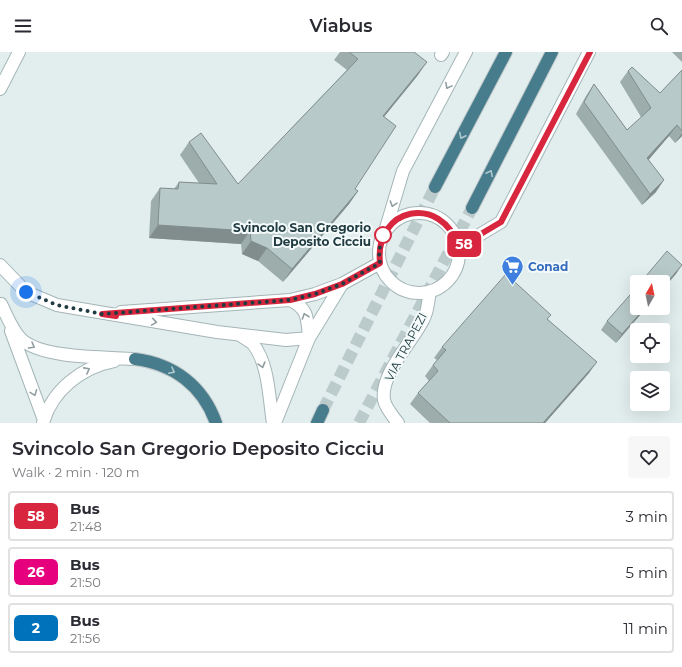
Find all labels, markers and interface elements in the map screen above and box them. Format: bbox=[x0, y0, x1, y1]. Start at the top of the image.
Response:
icon: menu bbox=[12, 15, 34, 37]
text: Viabus bbox=[310, 15, 372, 37]
icon: search bbox=[648, 15, 670, 37]
one-way arrow bbox=[445, 82, 453, 90]
one-way arrow bbox=[459, 132, 467, 139]
one-way arrow bbox=[485, 170, 492, 178]
one-way arrow bbox=[389, 200, 398, 207]
place label: Svincolo San Gregorio Deposito Cicciu bbox=[233, 220, 371, 249]
marker: Svincolo San Gregorio Deposito Cicciu bbox=[374, 226, 392, 244]
line badge: 58 bbox=[446, 231, 482, 257]
text: 58 bbox=[455, 235, 473, 253]
supermarket icon: Conad bbox=[499, 254, 525, 287]
place label: Conad bbox=[528, 259, 568, 274]
north arrow bbox=[630, 275, 670, 315]
map controls bbox=[630, 275, 670, 411]
your location bbox=[16, 282, 36, 302]
street label: VIA TRAPEZI bbox=[381, 310, 430, 384]
one-way arrow bbox=[301, 312, 310, 319]
one-way arrow bbox=[151, 317, 158, 326]
button: locate bbox=[630, 323, 670, 363]
one-way arrow bbox=[28, 342, 35, 349]
one-way arrow bbox=[257, 362, 266, 369]
one-way arrow bbox=[168, 366, 175, 373]
one-way arrow bbox=[83, 367, 90, 375]
button: layers bbox=[630, 371, 670, 411]
one-way arrow bbox=[30, 390, 38, 397]
button: heart bbox=[628, 436, 670, 478]
text: Svincolo San Gregorio Deposito Cicciu bbox=[12, 437, 384, 460]
text: Walk · 2 min · 120 m bbox=[12, 464, 140, 480]
text: Bus bbox=[70, 499, 100, 518]
text: 58 bbox=[27, 507, 45, 525]
text: 3 min bbox=[626, 507, 668, 526]
text: 21:48 bbox=[70, 518, 102, 534]
text: Bus bbox=[70, 555, 100, 574]
text: 26 bbox=[27, 563, 45, 581]
text: 5 min bbox=[625, 563, 668, 582]
text: 21:50 bbox=[70, 574, 101, 590]
text: Bus bbox=[70, 611, 100, 630]
text: 2 bbox=[32, 619, 40, 637]
text: 11 min bbox=[623, 619, 668, 638]
text: 21:56 bbox=[70, 630, 100, 646]

